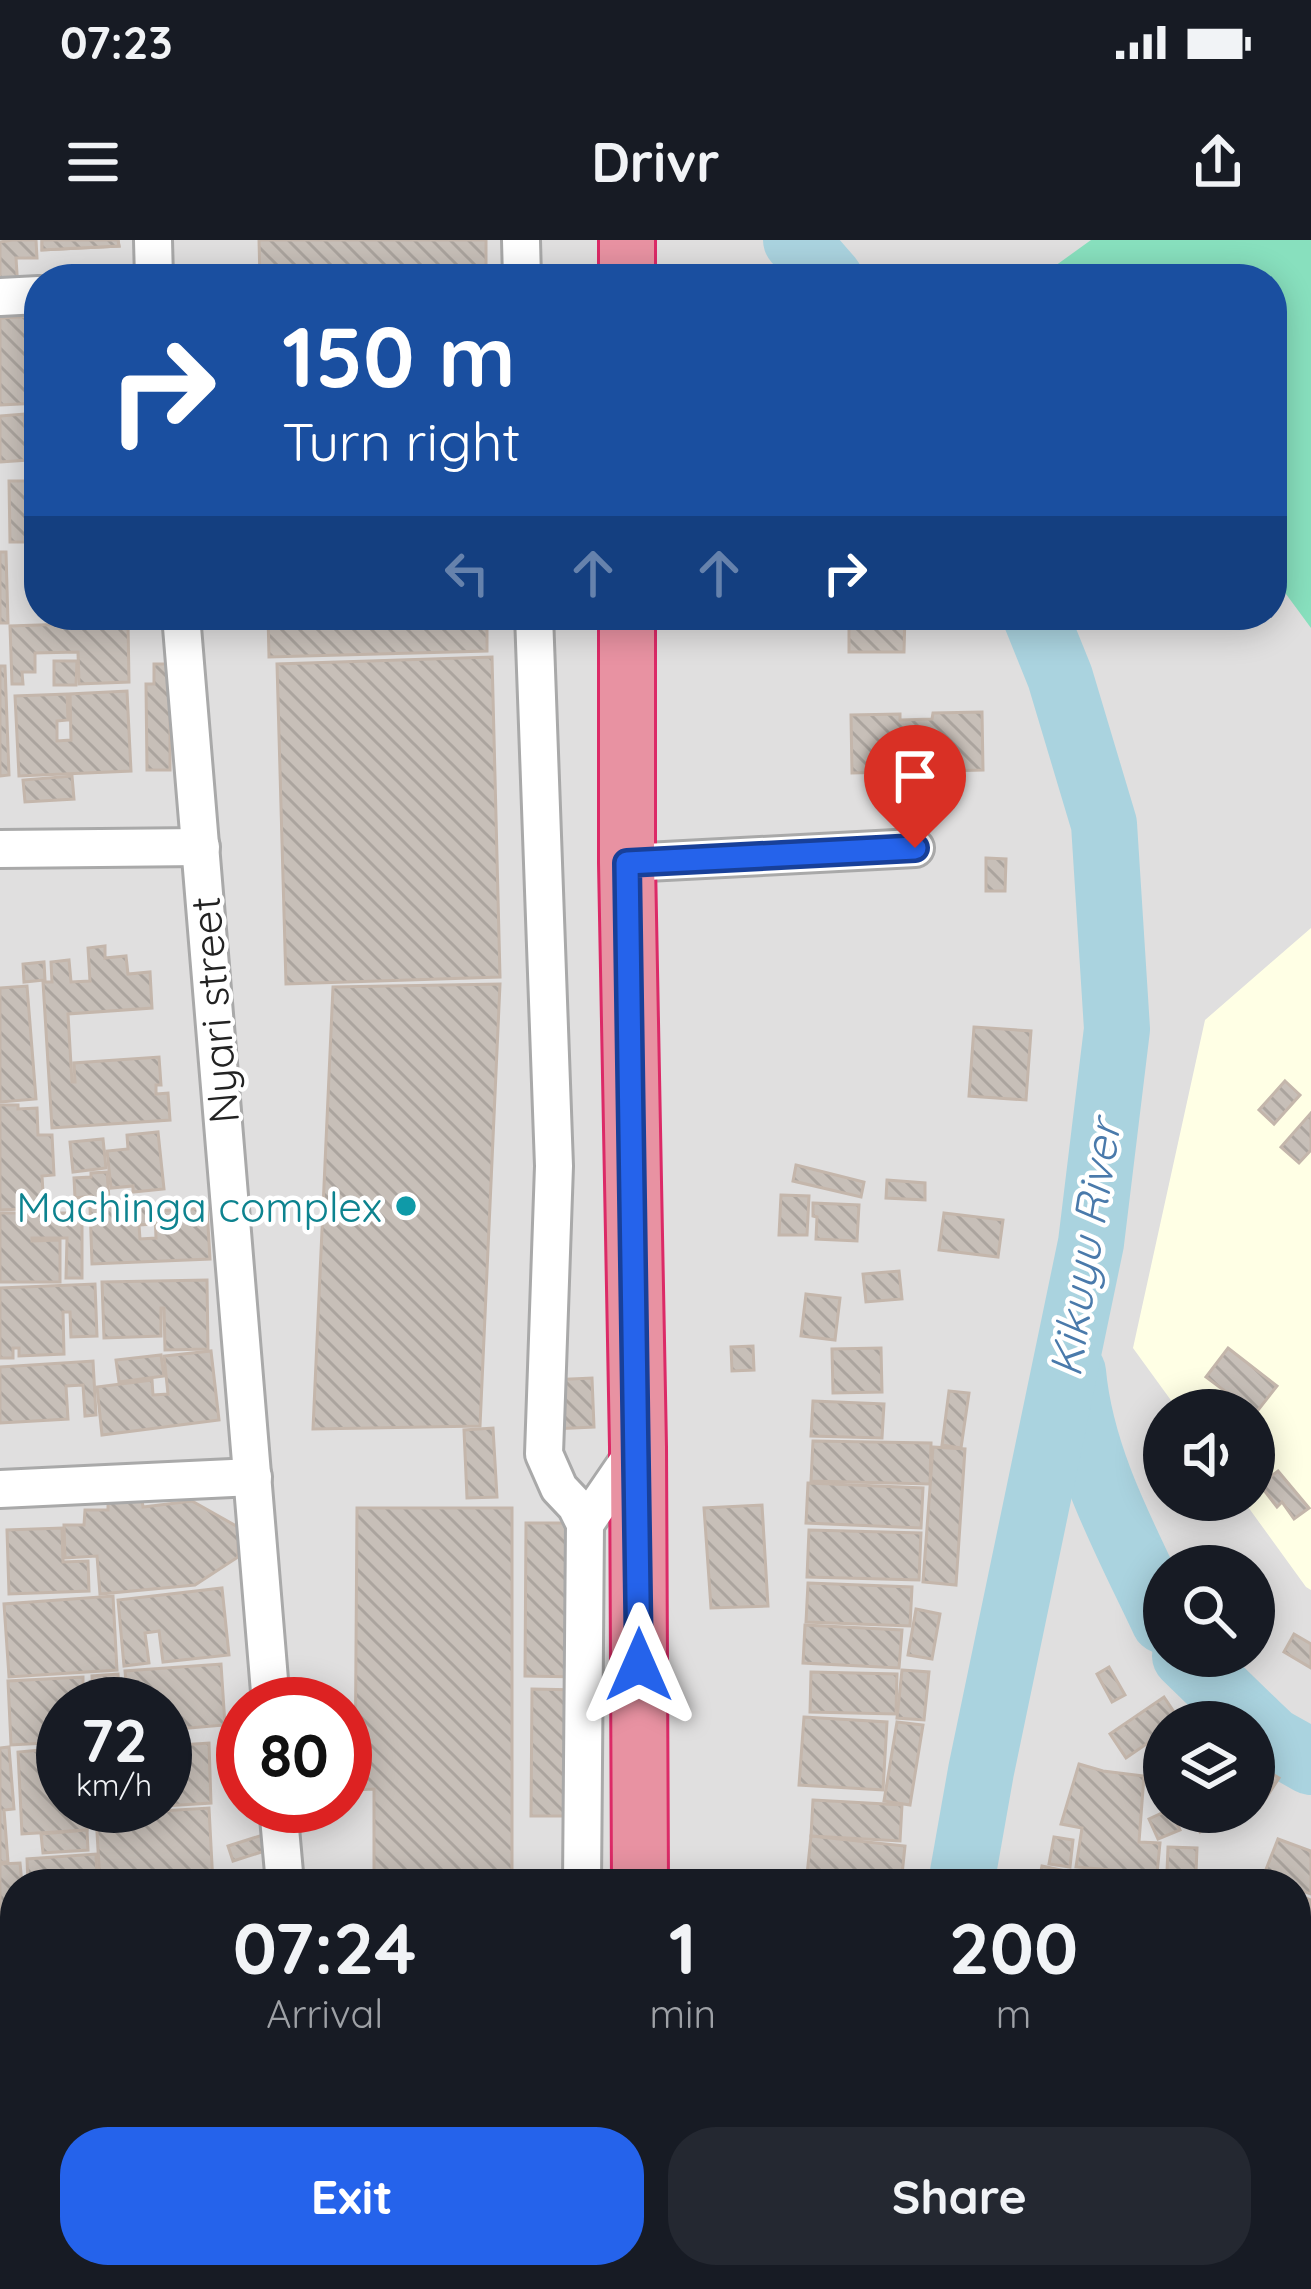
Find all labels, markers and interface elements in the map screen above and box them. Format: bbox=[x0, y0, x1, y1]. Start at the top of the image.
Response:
text: 07:23 bbox=[60, 14, 173, 70]
text: Drivr bbox=[591, 128, 720, 196]
icon: menu bbox=[60, 129, 126, 195]
icon: share bbox=[1185, 129, 1251, 195]
text: 150 m bbox=[282, 303, 516, 408]
icon: right bbox=[84, 312, 240, 468]
text: Turn right bbox=[282, 407, 521, 475]
icon: left bbox=[434, 540, 500, 606]
icon: ahead bbox=[560, 540, 626, 606]
icon: ahead bbox=[686, 540, 752, 606]
icon: right bbox=[812, 540, 878, 606]
pin bbox=[864, 725, 966, 848]
icon: arrive bbox=[882, 743, 948, 809]
street label: Nyari street bbox=[178, 894, 250, 1126]
water label: Kikuyu River bbox=[1036, 1110, 1133, 1380]
place label: Machinga complex bbox=[16, 1180, 382, 1233]
marker: Machinga complex bbox=[393, 1193, 419, 1219]
map controls bbox=[1143, 1389, 1275, 1833]
button: sound bbox=[1143, 1389, 1275, 1521]
button: search bbox=[1143, 1545, 1275, 1677]
position arrow bbox=[576, 1602, 702, 1728]
speed limit sign: 80 bbox=[216, 1677, 372, 1833]
button: layers bbox=[1143, 1701, 1275, 1833]
text: 72 bbox=[80, 1702, 148, 1777]
text: km/h bbox=[76, 1766, 152, 1804]
text: 07:24 bbox=[233, 1902, 417, 1992]
text: 1 bbox=[669, 1902, 697, 1992]
text: 200 bbox=[949, 1902, 1078, 1992]
text: Arrival bbox=[266, 1989, 383, 2038]
text: min bbox=[649, 1989, 716, 2038]
text: m bbox=[996, 1989, 1031, 2038]
button: Exit bbox=[60, 2127, 644, 2265]
button: Share bbox=[668, 2127, 1251, 2265]

